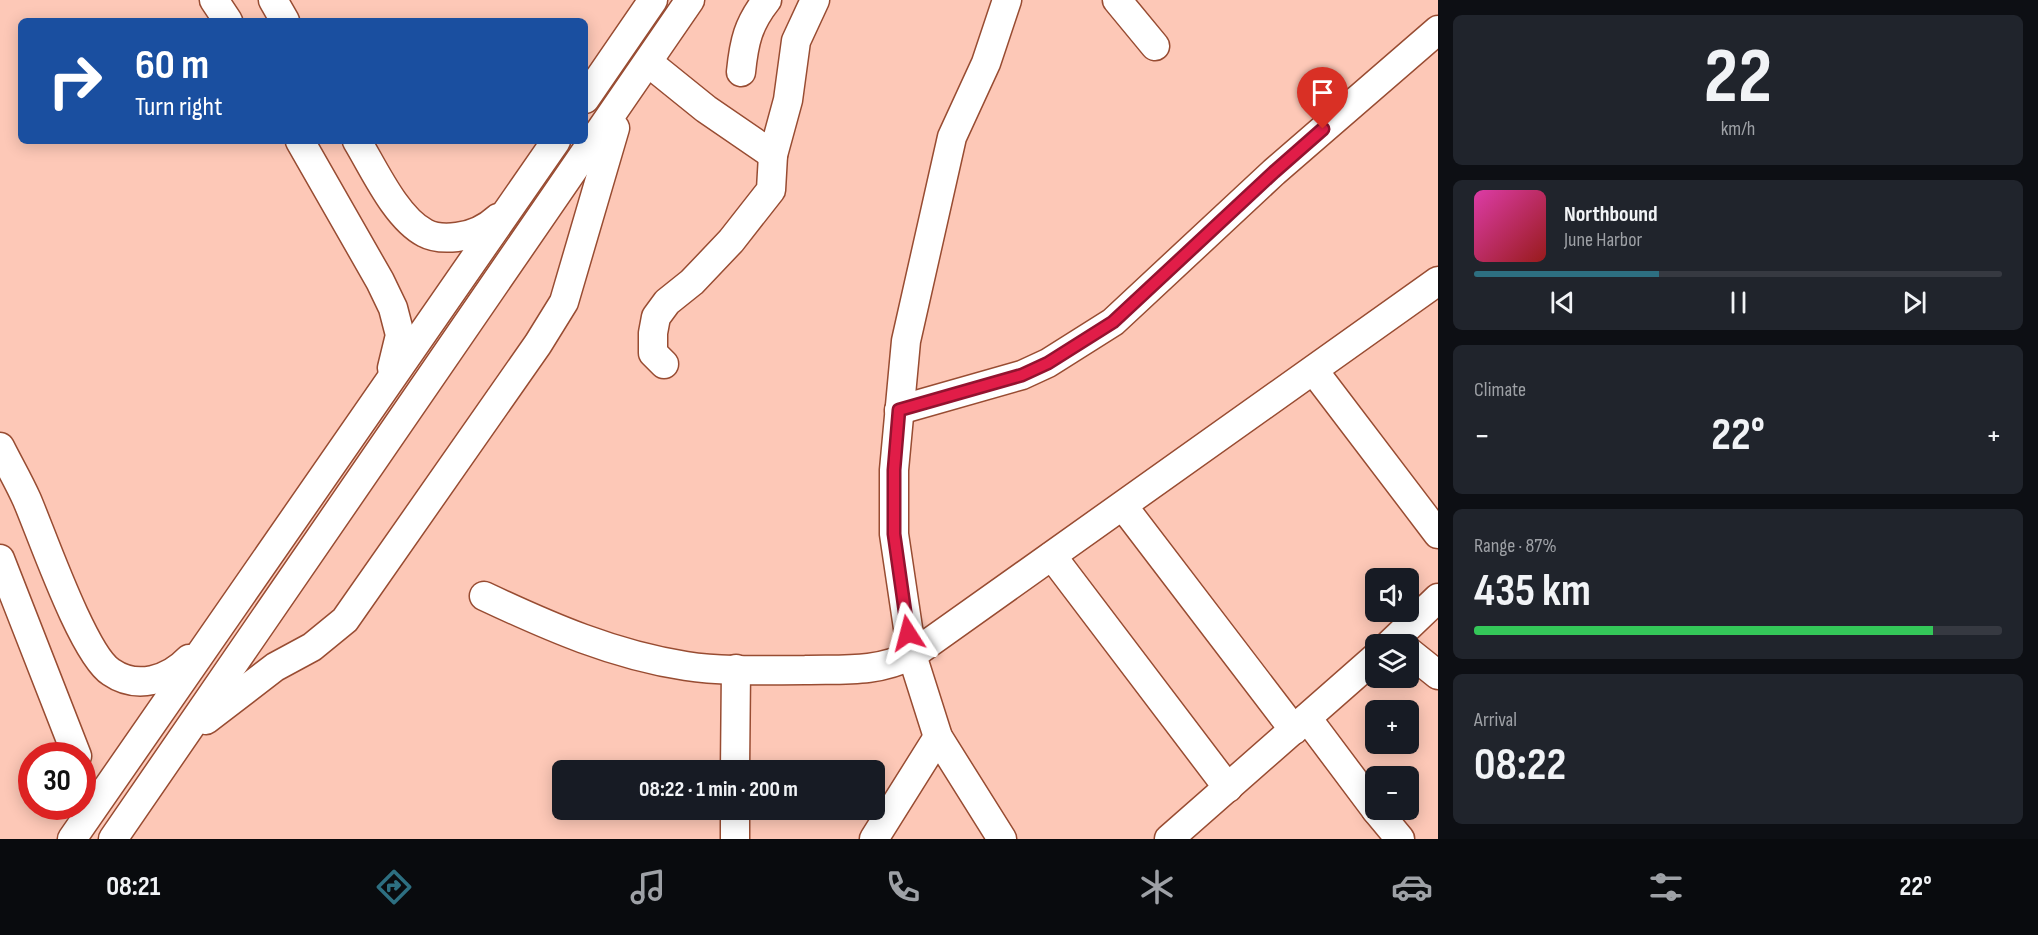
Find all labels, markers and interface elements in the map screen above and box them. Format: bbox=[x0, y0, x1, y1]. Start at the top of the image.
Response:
text: 22 bbox=[1704, 31, 1772, 124]
text: 60 m bbox=[135, 40, 209, 91]
icon: right bbox=[36, 42, 114, 120]
pin bbox=[1297, 67, 1348, 129]
icon: arrive bbox=[1306, 76, 1339, 109]
text: Turn right bbox=[135, 91, 222, 123]
text: km/h bbox=[1721, 117, 1755, 141]
text: Northbound bbox=[1564, 201, 1658, 228]
text: June Harbor bbox=[1564, 228, 1642, 252]
icon: previous bbox=[1546, 286, 1579, 319]
icon: pause bbox=[1722, 286, 1755, 319]
icon: next bbox=[1898, 286, 1931, 319]
text: Climate bbox=[1474, 378, 1526, 402]
text: 22° bbox=[1711, 408, 1765, 463]
text: − bbox=[1474, 416, 1490, 456]
text: + bbox=[1986, 416, 2002, 456]
text: Range · 87% bbox=[1474, 534, 1557, 558]
text: 435 km bbox=[1474, 564, 1591, 619]
map controls bbox=[1365, 568, 1419, 820]
button: sound bbox=[1365, 568, 1419, 622]
position arrow bbox=[876, 601, 940, 665]
button: layers bbox=[1365, 634, 1419, 688]
button: + bbox=[1365, 700, 1419, 754]
text: Arrival bbox=[1474, 708, 1517, 732]
text: 08:22 bbox=[1474, 738, 1566, 793]
speed limit sign: 30 bbox=[18, 742, 96, 820]
button: − bbox=[1365, 766, 1419, 820]
text: 08:22 · 1 min · 200 m bbox=[639, 776, 798, 803]
icon: directions bbox=[373, 866, 415, 908]
icon: music bbox=[627, 866, 669, 908]
icon: phone bbox=[882, 866, 924, 908]
icon: climate bbox=[1136, 866, 1178, 908]
icon: car bbox=[1391, 866, 1433, 908]
icon: filters bbox=[1645, 866, 1687, 908]
text: 08:21 bbox=[106, 871, 160, 903]
text: 22° bbox=[1899, 871, 1932, 903]

